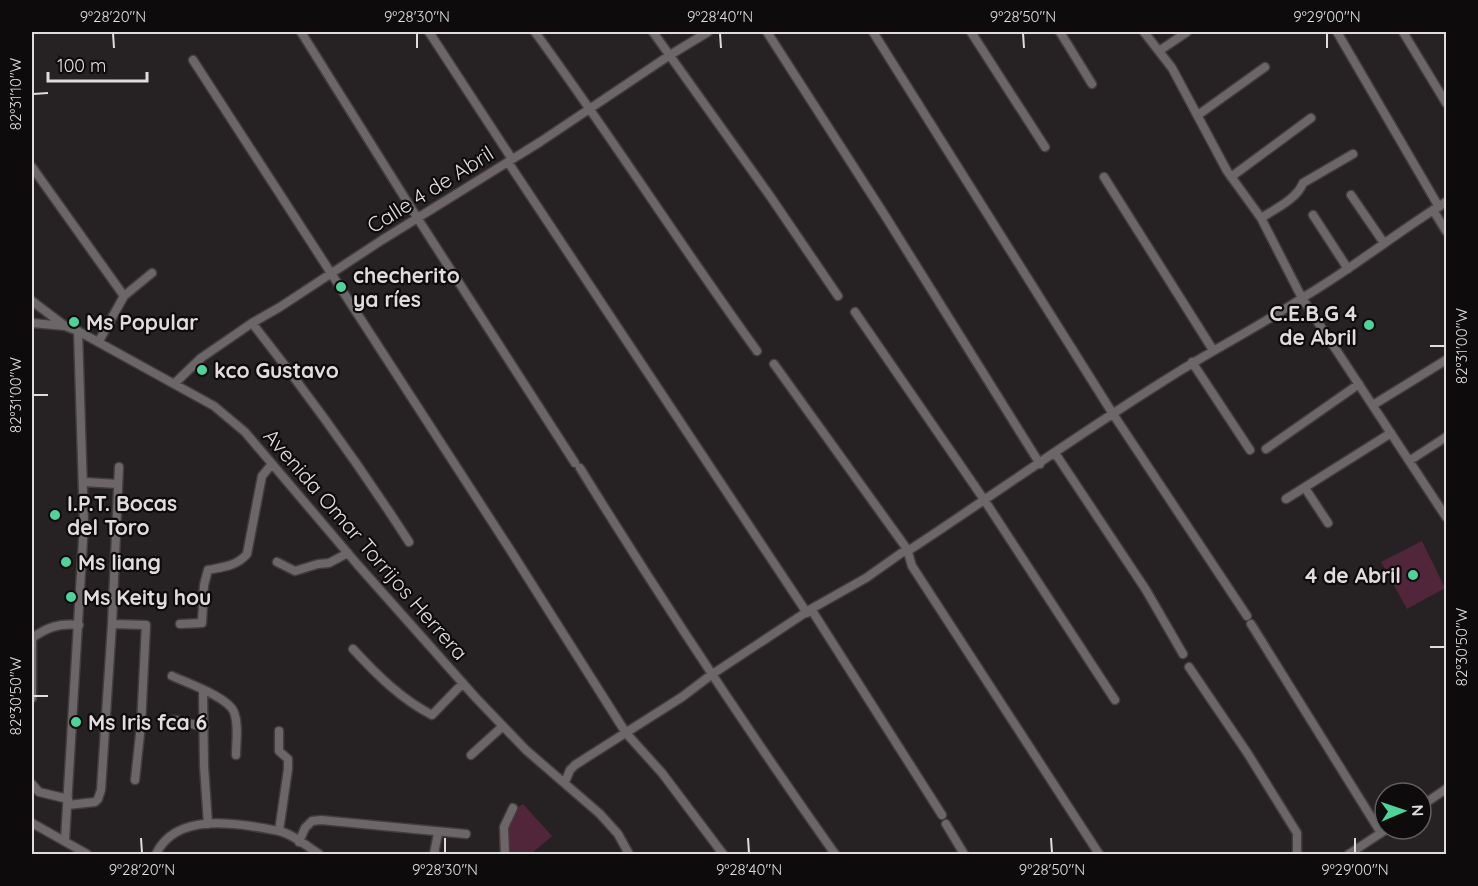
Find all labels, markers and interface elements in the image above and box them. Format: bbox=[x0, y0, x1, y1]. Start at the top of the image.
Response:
text: 9°28'20"N bbox=[80, 7, 146, 26]
text: 9°28'30"N bbox=[384, 7, 450, 26]
text: 9°28'40"N bbox=[687, 7, 753, 26]
text: 9°28'50"N bbox=[990, 7, 1056, 26]
text: 9°29'00"N bbox=[1293, 7, 1361, 26]
scale bar bbox=[48, 45, 147, 83]
text: 100 m bbox=[57, 54, 106, 77]
text: 82°31'10"W bbox=[6, 57, 25, 130]
street label: Calle 4 de Abril bbox=[362, 140, 498, 238]
place label: checherito ya ríes bbox=[353, 262, 460, 312]
marker: checherito ya ríes bbox=[334, 280, 348, 294]
place label: C.E.B.G 4 de Abril bbox=[1270, 300, 1357, 350]
text: 82°31'00"W bbox=[1452, 308, 1471, 384]
place label: Ms Popular bbox=[86, 309, 198, 335]
marker: Ms Popular bbox=[67, 315, 81, 329]
marker: C.E.B.G 4 de Abril bbox=[1362, 318, 1376, 332]
text: 82°31'00"W bbox=[6, 357, 25, 433]
place label: kco Gustavo bbox=[214, 357, 339, 383]
marker: kco Gustavo bbox=[195, 363, 209, 377]
street label: Avenida Omar Torrijos Herrera bbox=[258, 423, 474, 665]
place label: I.P.T. Bocas del Toro bbox=[67, 490, 177, 540]
marker: I.P.T. Bocas del Toro bbox=[48, 508, 62, 522]
place label: Ms liang bbox=[78, 549, 161, 575]
marker: Ms liang bbox=[59, 555, 73, 569]
place label: 4 de Abril bbox=[1305, 562, 1401, 588]
marker: 4 de Abril bbox=[1406, 568, 1420, 582]
place label: Ms Keity hou bbox=[83, 584, 211, 610]
marker: Ms Keity hou bbox=[64, 590, 78, 604]
text: 82°30'50"W bbox=[1452, 607, 1471, 686]
text: 82°30'50"W bbox=[6, 656, 25, 735]
place label: Ms Iris fca 6 bbox=[88, 709, 207, 735]
marker: Ms Iris fca 6 bbox=[69, 715, 83, 729]
north arrow bbox=[1373, 781, 1433, 841]
text: N bbox=[1408, 804, 1428, 817]
text: 9°28'20"N bbox=[109, 860, 175, 879]
text: 9°28'30"N bbox=[412, 860, 478, 879]
text: 9°28'40"N bbox=[716, 860, 782, 879]
text: 9°28'50"N bbox=[1019, 860, 1085, 879]
text: 9°29'00"N bbox=[1321, 860, 1389, 879]

